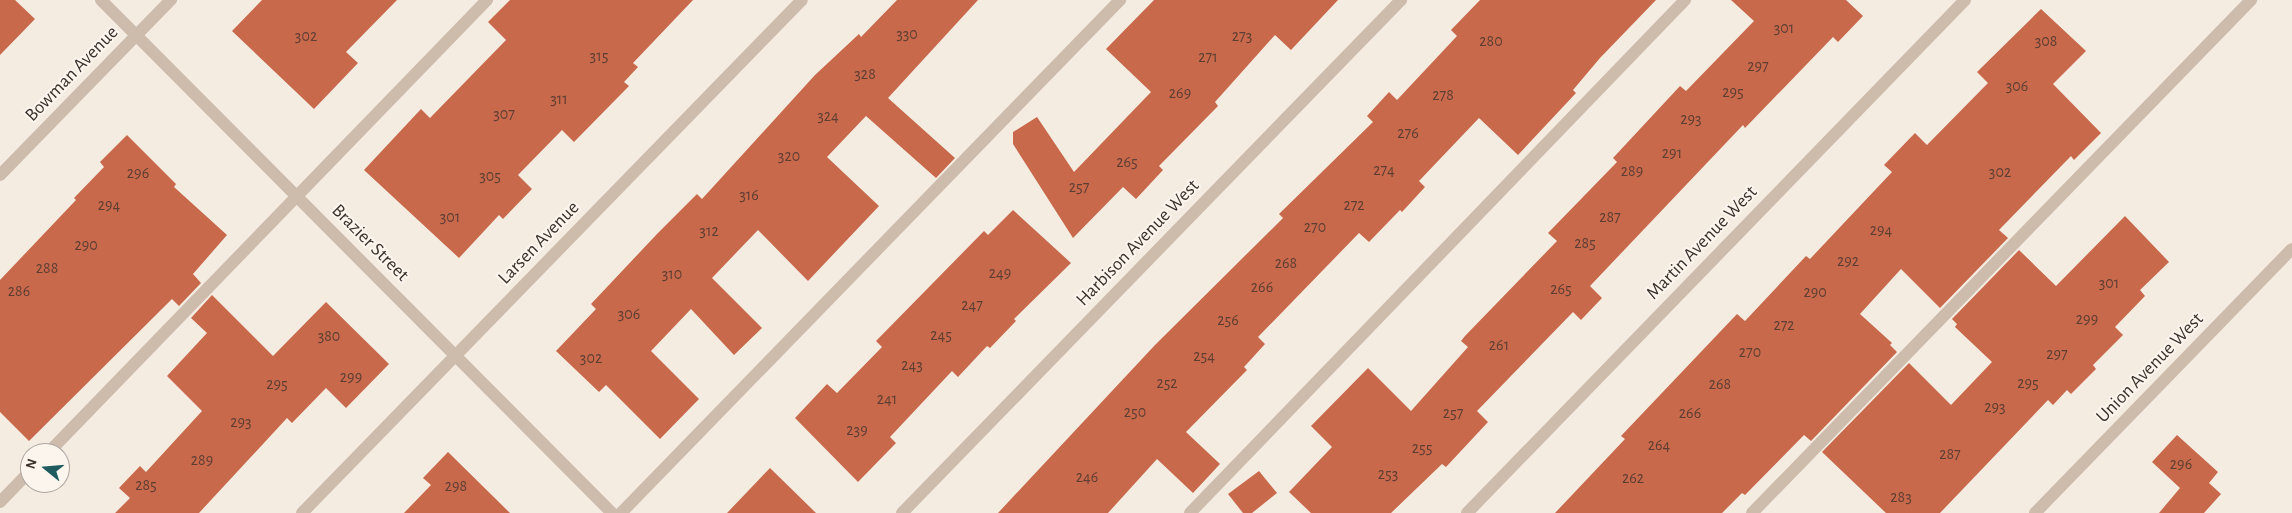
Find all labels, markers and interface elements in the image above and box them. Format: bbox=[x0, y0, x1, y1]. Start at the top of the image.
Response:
house number: 301 bbox=[1774, 18, 1794, 38]
street label: Bowman Avenue bbox=[21, 21, 123, 127]
house number: 330 bbox=[896, 24, 918, 44]
house number: 302 bbox=[295, 26, 317, 46]
house number: 273 bbox=[1232, 26, 1252, 46]
house number: 280 bbox=[1479, 31, 1503, 51]
house number: 308 bbox=[2035, 31, 2057, 51]
house number: 315 bbox=[590, 46, 608, 66]
house number: 271 bbox=[1198, 47, 1218, 67]
house number: 297 bbox=[1747, 56, 1769, 76]
house number: 328 bbox=[854, 64, 876, 84]
house number: 306 bbox=[2006, 76, 2028, 96]
house number: 295 bbox=[1722, 82, 1744, 102]
house number: 269 bbox=[1169, 83, 1191, 103]
house number: 278 bbox=[1432, 85, 1454, 105]
house number: 311 bbox=[550, 89, 568, 109]
house number: 307 bbox=[493, 104, 515, 124]
house number: 324 bbox=[817, 106, 839, 126]
house number: 293 bbox=[1680, 109, 1702, 129]
house number: 276 bbox=[1397, 123, 1419, 143]
house number: 291 bbox=[1662, 143, 1682, 163]
house number: 320 bbox=[778, 146, 800, 166]
house number: 265 bbox=[1116, 152, 1138, 172]
house number: 274 bbox=[1373, 160, 1395, 180]
house number: 289 bbox=[1621, 161, 1643, 181]
house number: 302 bbox=[1989, 162, 2011, 182]
house number: 296 bbox=[127, 163, 149, 183]
house number: 305 bbox=[479, 166, 501, 186]
street label: Harbison Avenue West bbox=[1072, 175, 1204, 311]
house number: 257 bbox=[1069, 177, 1089, 197]
street label: Martin Avenue West bbox=[1642, 181, 1762, 305]
house number: 316 bbox=[739, 185, 759, 205]
house number: 294 bbox=[98, 195, 120, 215]
house number: 272 bbox=[1343, 195, 1365, 215]
street label: Larsen Avenue bbox=[494, 197, 584, 289]
street label: Brazier Street bbox=[327, 200, 413, 286]
house number: 301 bbox=[440, 207, 460, 227]
house number: 287 bbox=[1599, 207, 1621, 227]
house number: 270 bbox=[1304, 217, 1326, 237]
house number: 294 bbox=[1870, 220, 1892, 240]
house number: 312 bbox=[699, 221, 719, 241]
house number: 285 bbox=[1574, 233, 1596, 253]
house number: 290 bbox=[74, 235, 98, 255]
house number: 292 bbox=[1837, 251, 1859, 271]
house number: 268 bbox=[1275, 253, 1297, 273]
house number: 288 bbox=[36, 258, 58, 278]
house number: 249 bbox=[989, 263, 1011, 283]
house number: 310 bbox=[662, 264, 682, 284]
house number: 301 bbox=[2099, 273, 2119, 293]
house number: 266 bbox=[1251, 277, 1273, 297]
house number: 265 bbox=[1550, 279, 1572, 299]
house number: 286 bbox=[8, 281, 30, 301]
house number: 290 bbox=[1803, 282, 1827, 302]
house number: 247 bbox=[961, 295, 983, 315]
house number: 306 bbox=[618, 304, 640, 324]
street label: Union Avenue West bbox=[2092, 308, 2208, 428]
house number: 299 bbox=[2076, 309, 2098, 329]
house number: 256 bbox=[1217, 310, 1239, 330]
house number: 272 bbox=[1773, 315, 1795, 335]
house number: 245 bbox=[930, 325, 952, 345]
house number: 380 bbox=[318, 326, 340, 346]
house number: 261 bbox=[1489, 335, 1509, 355]
house number: 270 bbox=[1739, 342, 1761, 362]
house number: 297 bbox=[2046, 344, 2068, 364]
house number: 254 bbox=[1193, 346, 1215, 366]
house number: 302 bbox=[580, 348, 602, 368]
house number: 243 bbox=[901, 355, 923, 375]
house number: 299 bbox=[340, 367, 362, 387]
house number: 252 bbox=[1156, 373, 1178, 393]
house number: 295 bbox=[2017, 373, 2039, 393]
house number: 295 bbox=[266, 374, 288, 394]
house number: 268 bbox=[1709, 374, 1731, 394]
house number: 241 bbox=[877, 389, 897, 409]
house number: 293 bbox=[1984, 397, 2006, 417]
house number: 250 bbox=[1124, 402, 1146, 422]
house number: 257 bbox=[1443, 403, 1463, 423]
house number: 266 bbox=[1679, 403, 1701, 423]
house number: 293 bbox=[230, 412, 252, 432]
house number: 239 bbox=[846, 420, 868, 440]
house number: 264 bbox=[1648, 435, 1670, 455]
house number: 255 bbox=[1412, 438, 1432, 458]
north arrow bbox=[20, 443, 70, 493]
house number: 287 bbox=[1939, 444, 1961, 464]
house number: 289 bbox=[191, 450, 213, 470]
house number: 296 bbox=[2170, 454, 2192, 474]
text: N bbox=[23, 457, 40, 471]
house number: 253 bbox=[1378, 464, 1398, 484]
house number: 246 bbox=[1076, 467, 1098, 487]
house number: 262 bbox=[1622, 468, 1644, 488]
house number: 285 bbox=[135, 475, 157, 495]
house number: 298 bbox=[445, 476, 467, 496]
house number: 283 bbox=[1890, 487, 1912, 507]

